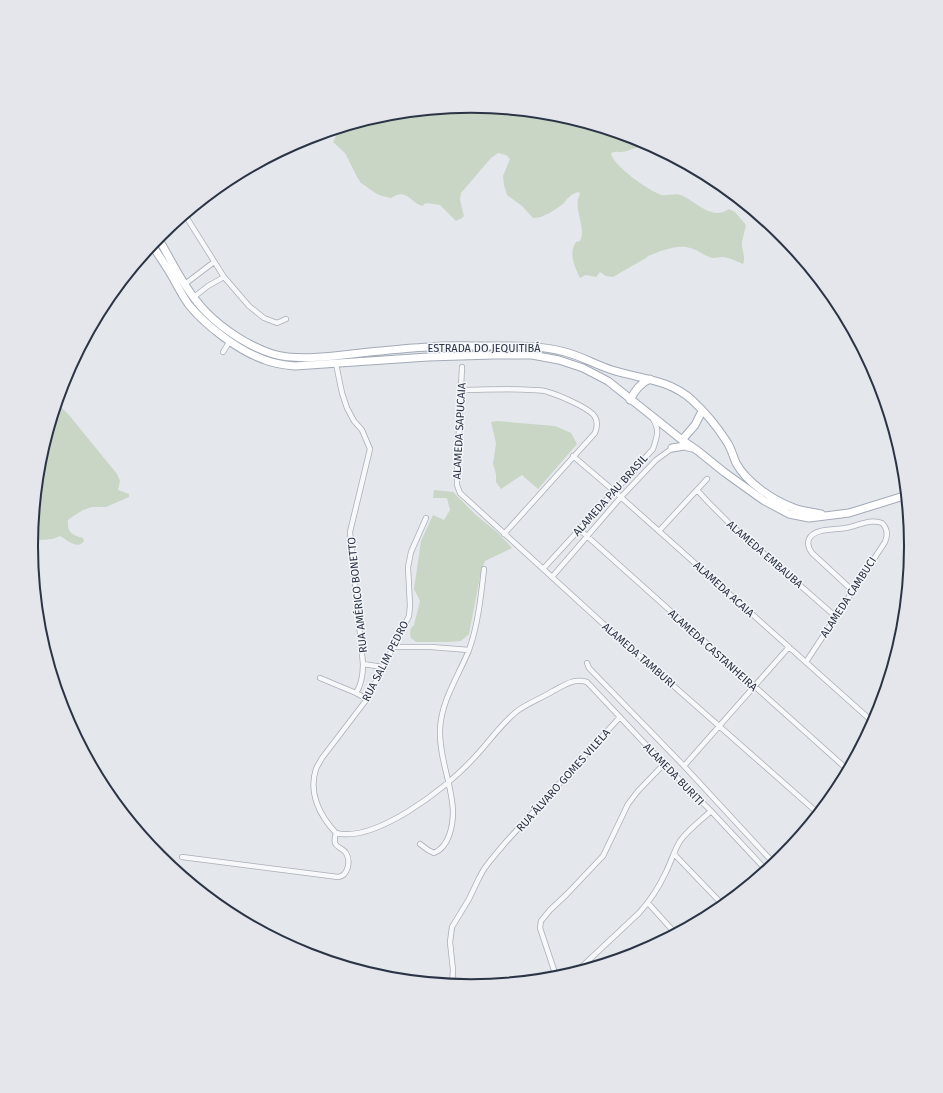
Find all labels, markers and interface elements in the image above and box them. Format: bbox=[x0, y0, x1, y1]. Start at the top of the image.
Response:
street label: ESTRADA DO JEQUITIBÁ bbox=[427, 341, 541, 355]
street label: ALAMEDA SAPUCAIA bbox=[450, 382, 469, 480]
street label: ALAMEDA PAU BRASIL bbox=[570, 452, 651, 539]
street label: ALAMEDA EMBAUBA bbox=[724, 518, 806, 591]
street label: RUA AMÉRICO BONETTO bbox=[344, 536, 370, 654]
street label: ALAMEDA CAMBUCI bbox=[818, 555, 879, 640]
street label: ALAMEDA ACAIA bbox=[691, 559, 757, 620]
street label: ALAMEDA CASTANHEIRA bbox=[665, 607, 760, 694]
street label: RUA SALIM PEDRO bbox=[359, 619, 411, 704]
street label: ALAMEDA TAMBURI bbox=[599, 620, 678, 691]
street label: RUA ÁLVARO GOMES VILELA bbox=[513, 725, 613, 834]
street label: ALAMEDA BURITI bbox=[641, 741, 707, 808]

